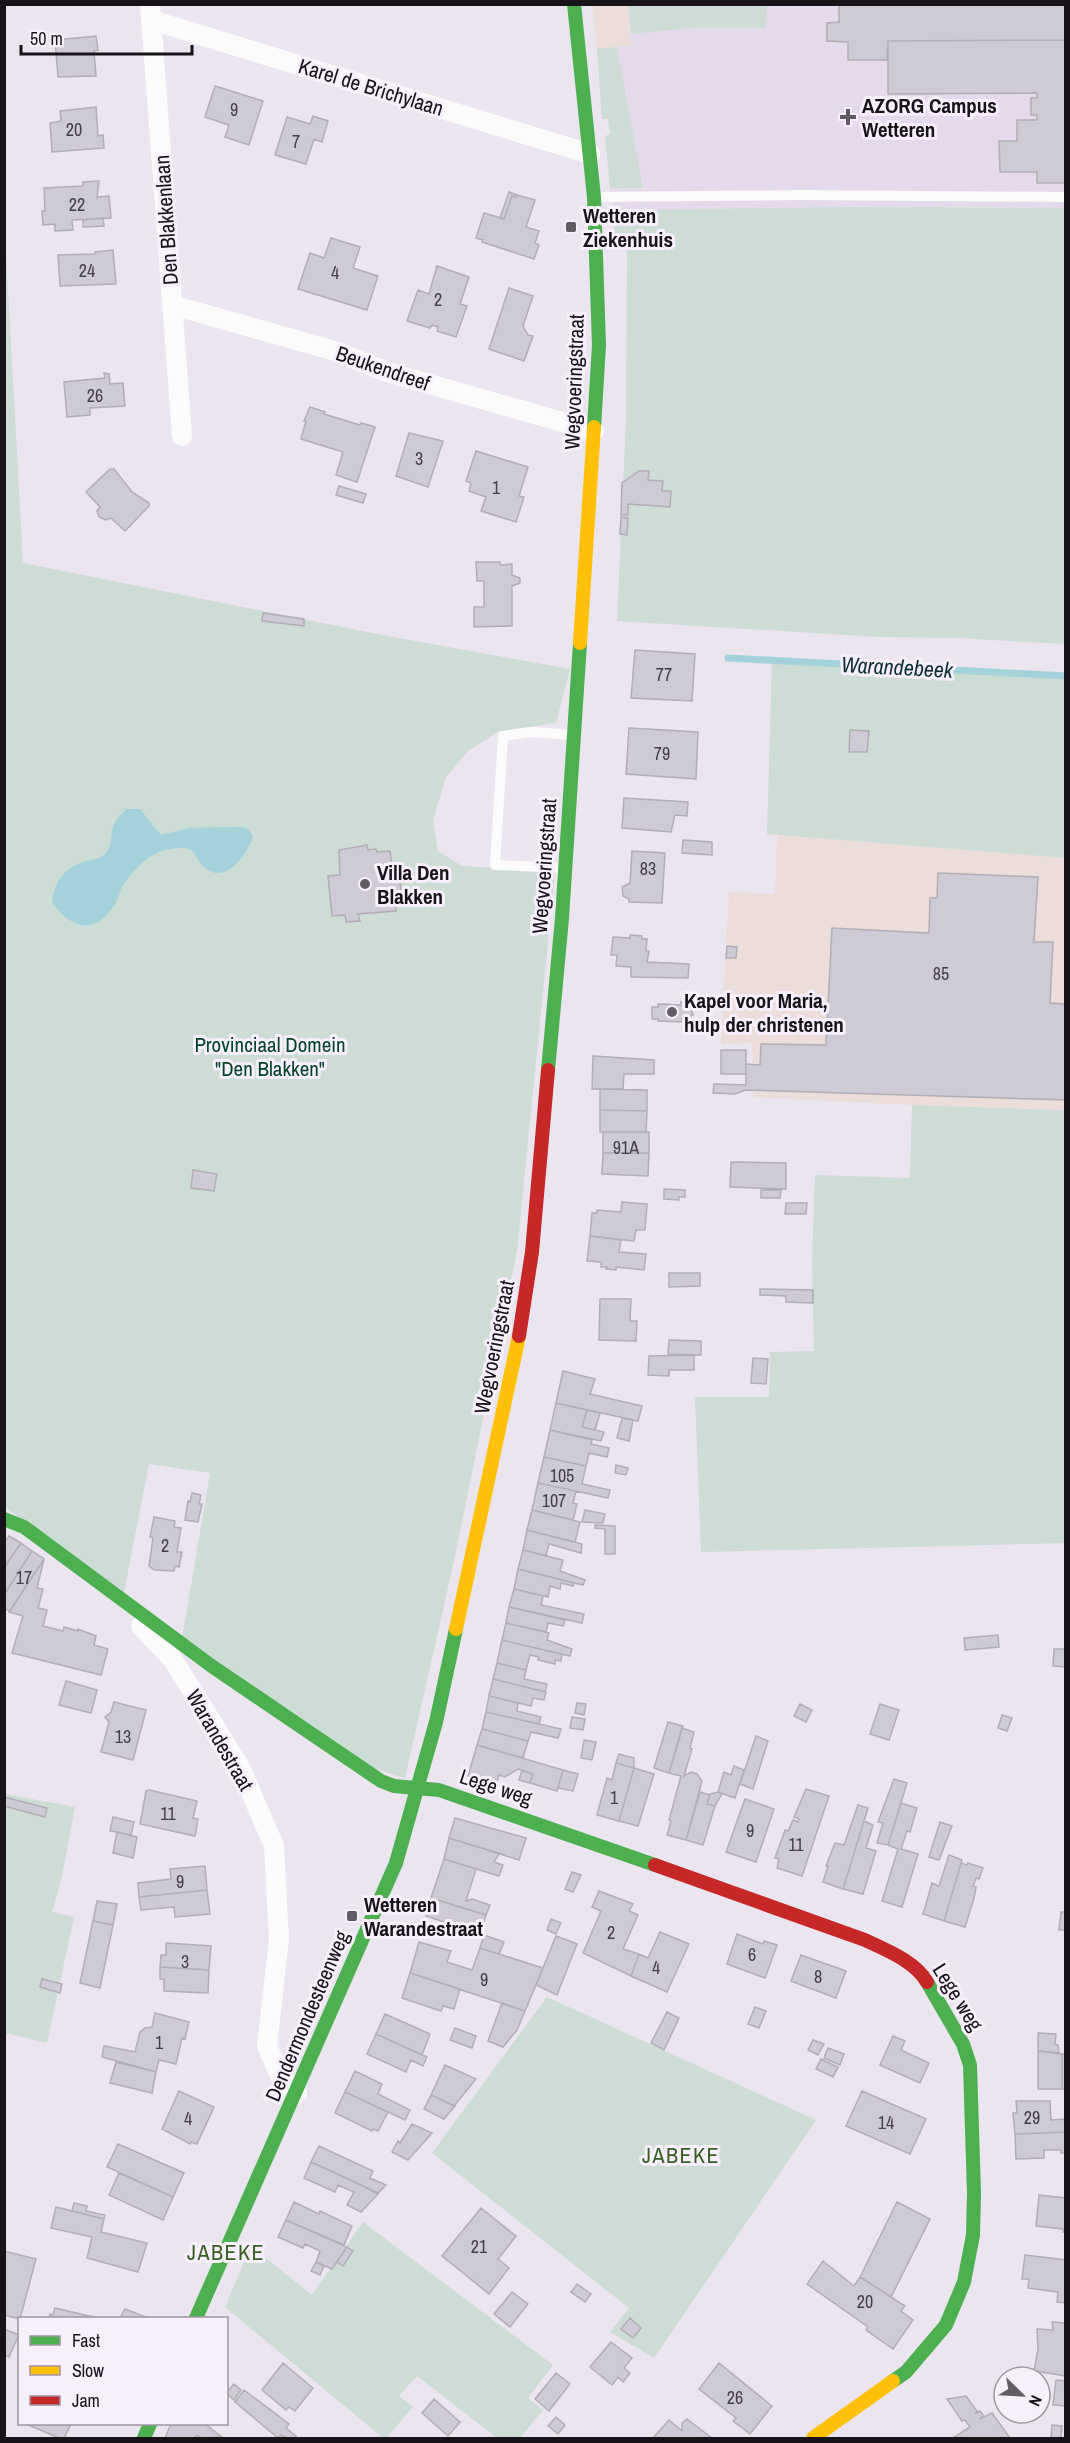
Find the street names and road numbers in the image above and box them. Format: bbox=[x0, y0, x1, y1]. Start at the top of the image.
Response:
street label: Karel de Brichylaan bbox=[295, 51, 447, 123]
street label: Den Blakkenlaan bbox=[147, 154, 185, 286]
street label: Wegvoeringstraat bbox=[557, 314, 591, 450]
street label: Beukendreef bbox=[332, 338, 434, 398]
street label: Wegvoeringstraat bbox=[525, 797, 563, 935]
street label: Wegvoeringstraat bbox=[467, 1277, 521, 1416]
street label: Warandestraat bbox=[179, 1684, 261, 1796]
street label: Lege weg bbox=[456, 1762, 536, 1812]
street label: Dendermondesteenweg bbox=[258, 1926, 356, 2106]
street label: Lege weg bbox=[926, 1958, 990, 2037]

